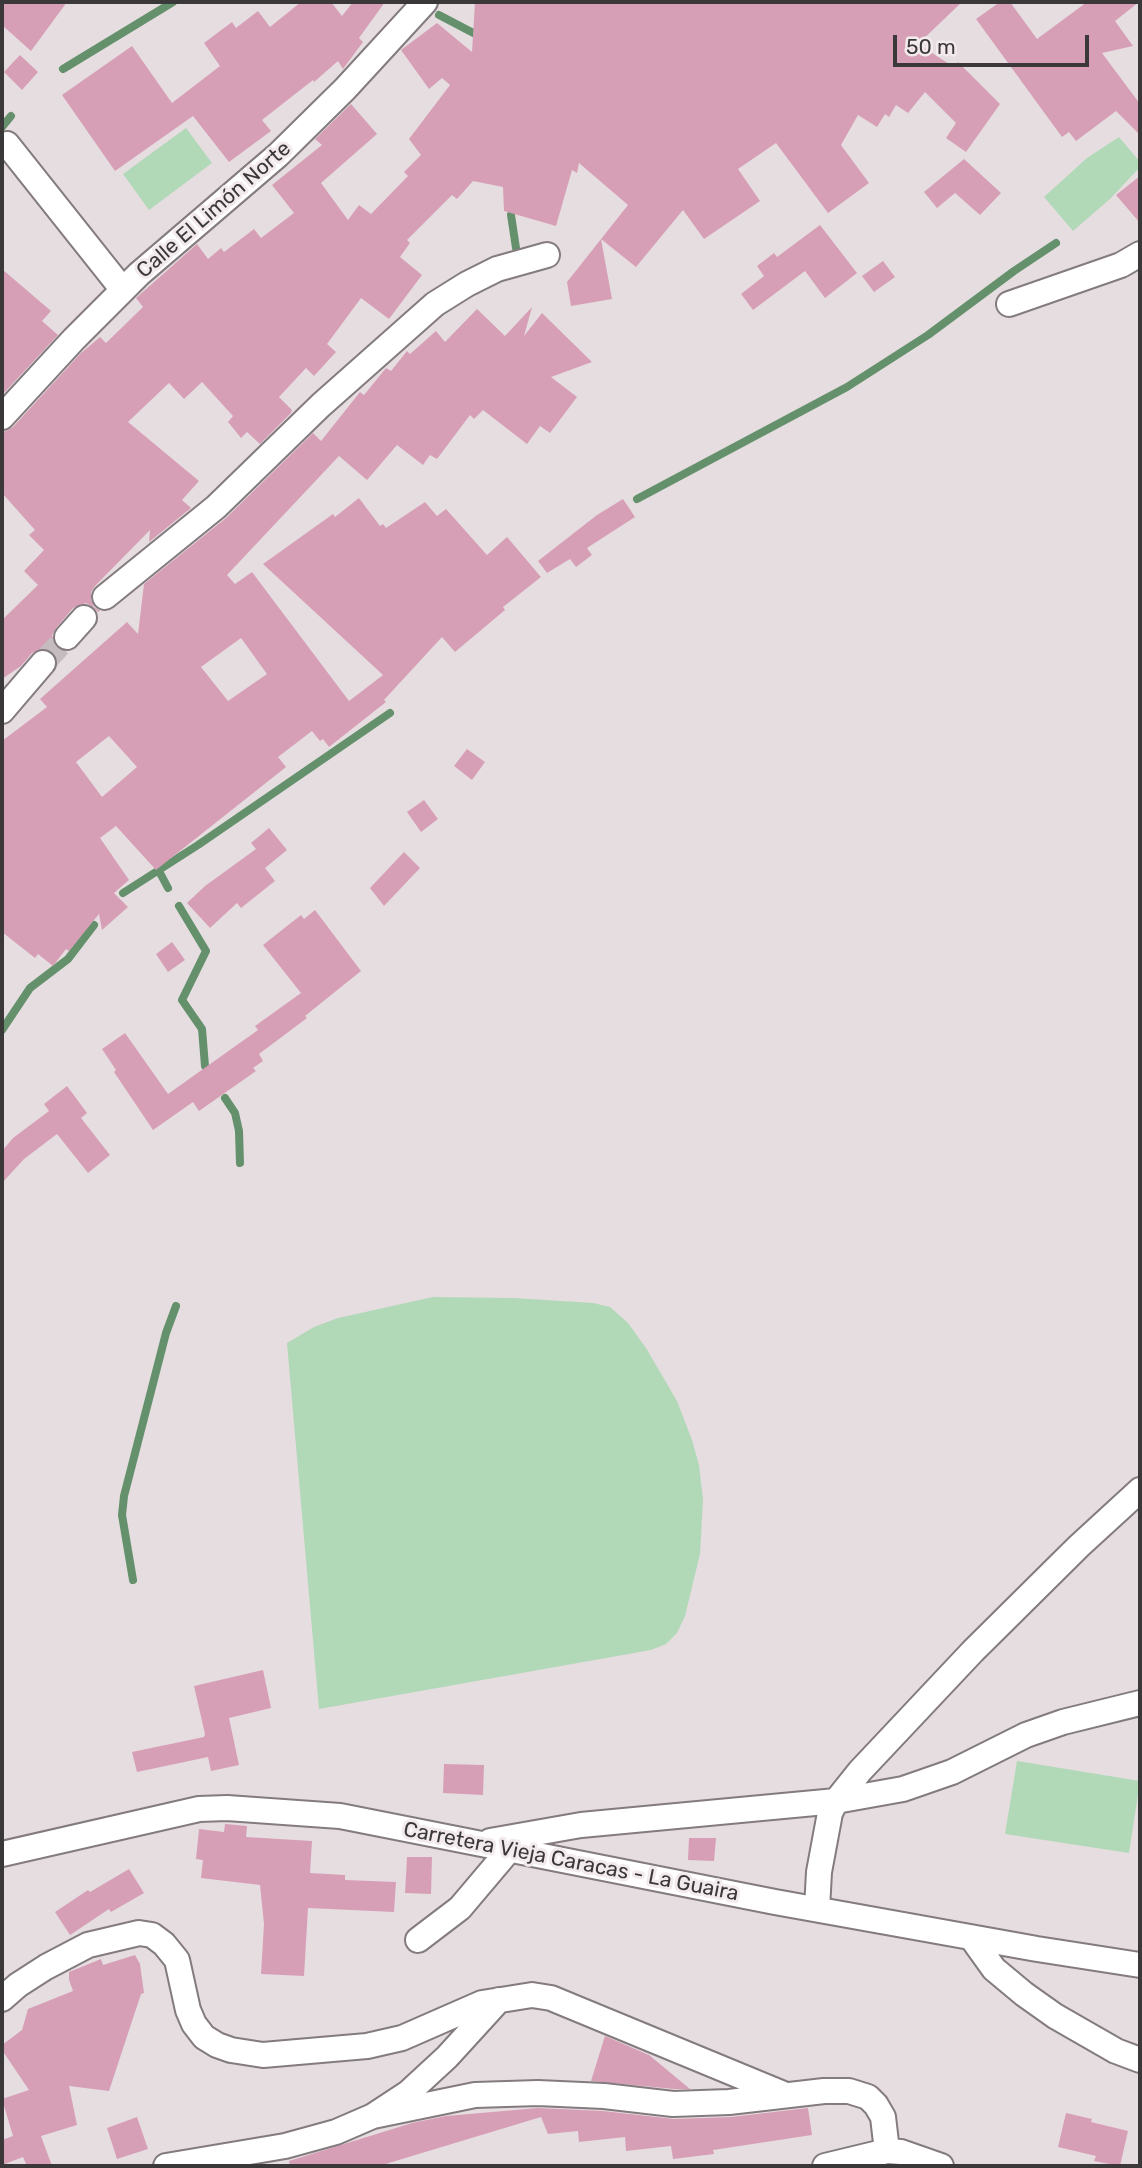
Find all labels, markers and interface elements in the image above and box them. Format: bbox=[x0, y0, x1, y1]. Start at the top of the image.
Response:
scale bar bbox=[897, 21, 1093, 65]
text: 50 m bbox=[906, 34, 956, 59]
street label: Calle El Limón Norte bbox=[132, 136, 296, 284]
street label: Carretera Vieja Caracas - La Guaira bbox=[401, 1817, 741, 1907]

